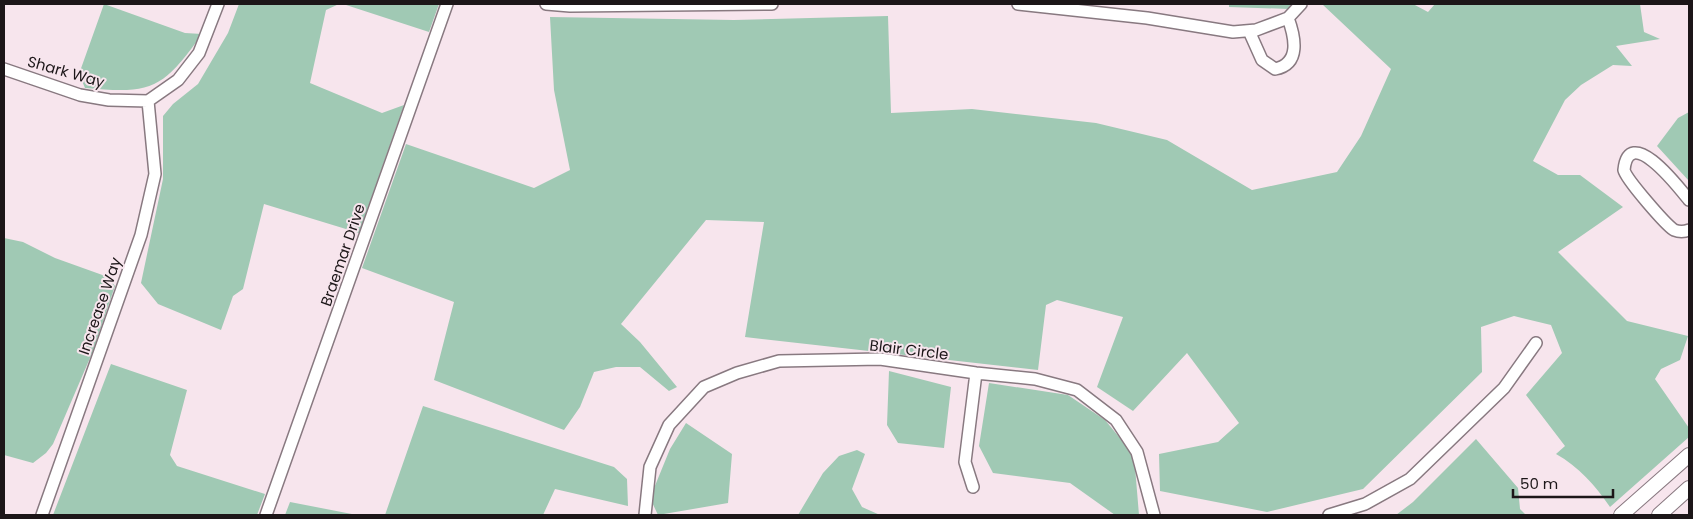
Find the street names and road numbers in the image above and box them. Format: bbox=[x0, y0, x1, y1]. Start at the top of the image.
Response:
street label: Shark Way bbox=[25, 51, 108, 93]
street label: Braemar Drive bbox=[315, 201, 370, 309]
street label: Increase Way bbox=[73, 254, 126, 357]
street label: Blair Circle bbox=[868, 334, 950, 365]

